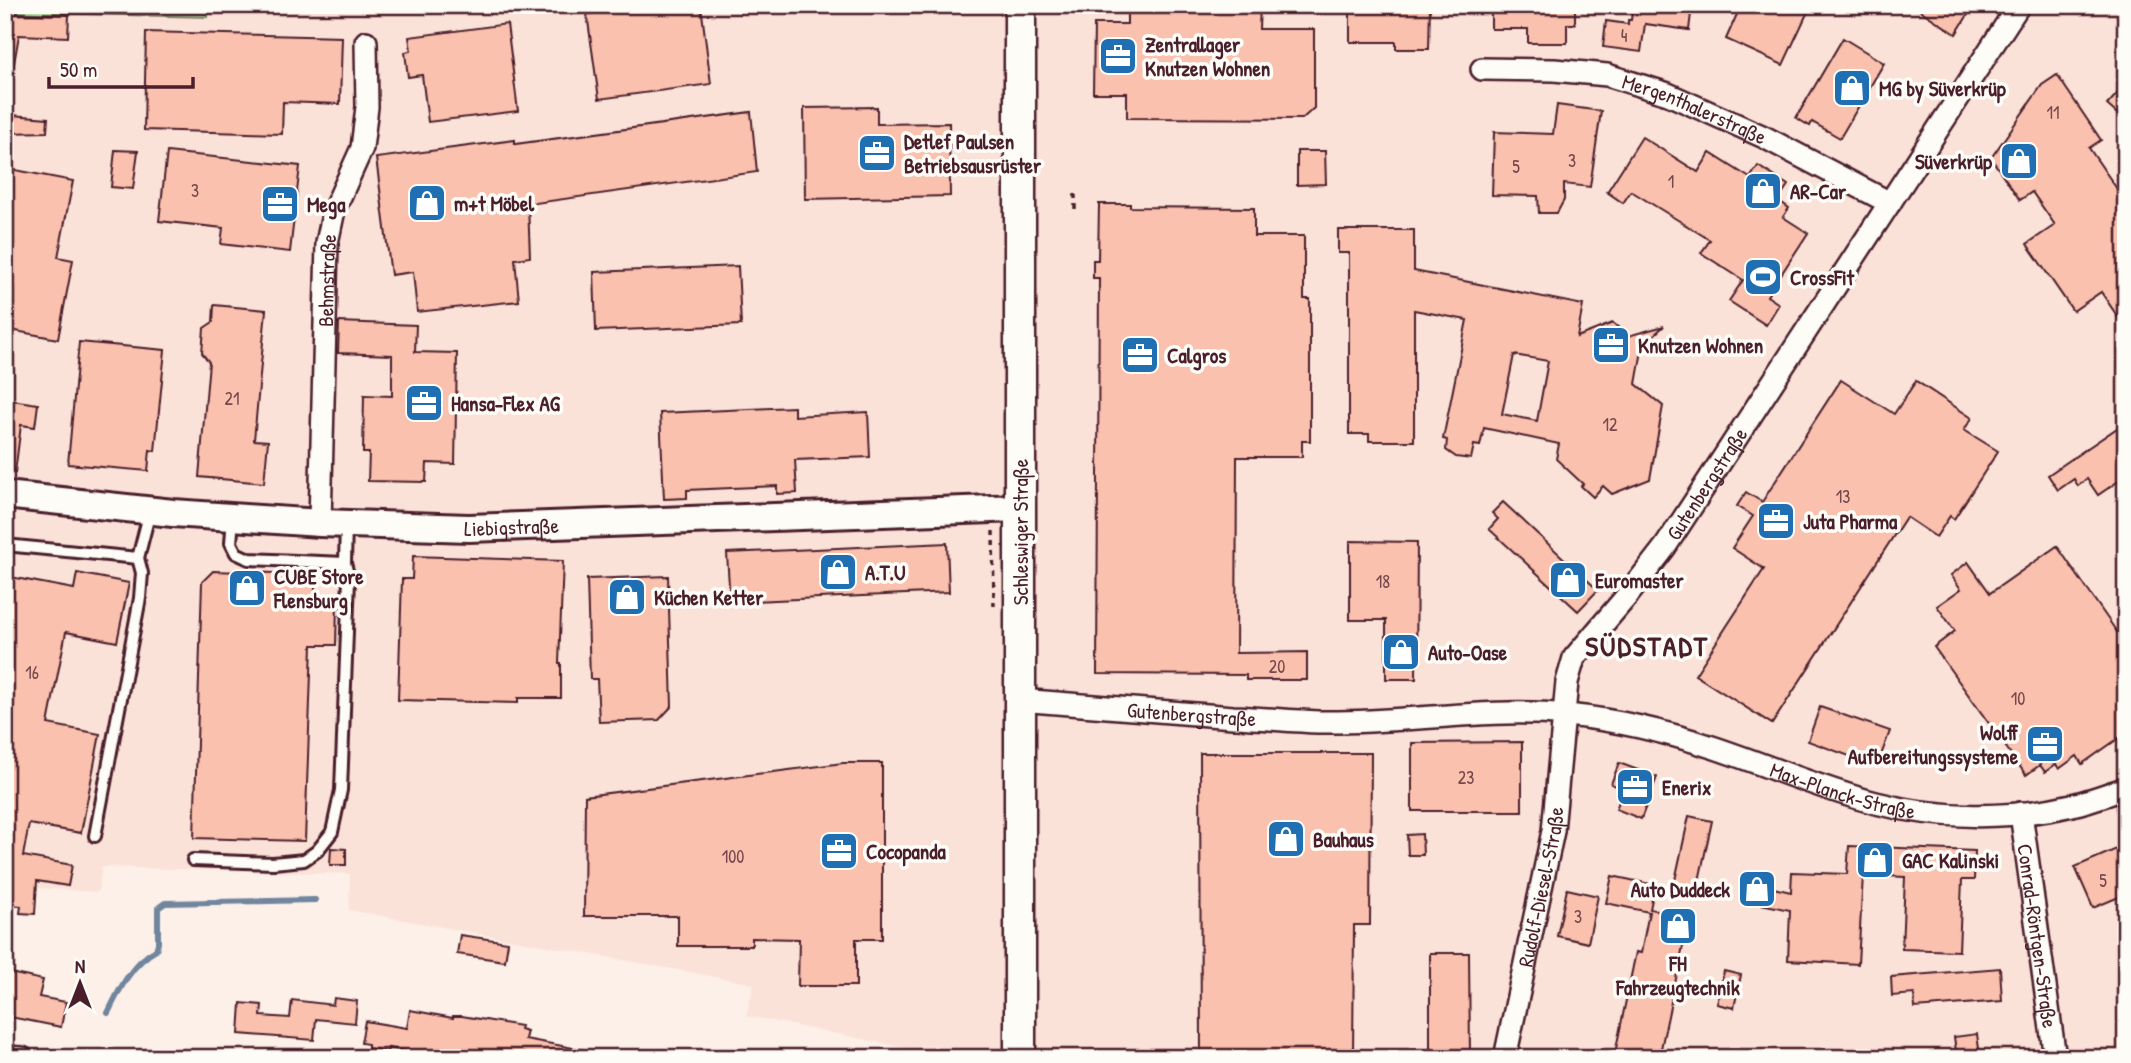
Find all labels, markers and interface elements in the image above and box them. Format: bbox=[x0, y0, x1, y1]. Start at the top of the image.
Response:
house number: 4 bbox=[1621, 23, 1628, 48]
place label: Zentrallager Knutzen Wohnen bbox=[1145, 30, 1270, 83]
office icon: Zentrallager Knutzen Wohnen bbox=[1097, 35, 1139, 77]
scale bar bbox=[49, 46, 192, 90]
text: 50 m bbox=[60, 55, 97, 84]
street label: Mergenthalerstraße bbox=[1619, 66, 1771, 151]
shop icon: MG by Süverkrüp bbox=[1831, 67, 1873, 109]
place label: MG by Süverkrüp bbox=[1879, 74, 2007, 104]
house number: 11 bbox=[2046, 100, 2060, 125]
place label: Detlef Paulsen Betriebsausrüster bbox=[904, 127, 1042, 180]
office icon: Detlef Paulsen Betriebsausrüster bbox=[856, 132, 898, 174]
shop icon: Süverkrüp bbox=[1998, 140, 2040, 182]
place label: Süverkrüp bbox=[1915, 147, 1993, 177]
house number: 3 bbox=[1568, 148, 1576, 173]
house number: 5 bbox=[1512, 154, 1520, 179]
house number: 1 bbox=[1668, 169, 1674, 194]
shop icon: AR-Car bbox=[1742, 170, 1784, 212]
place label: AR-Car bbox=[1790, 177, 1847, 206]
house number: 3 bbox=[191, 178, 199, 203]
shop icon: m+t Möbel bbox=[406, 182, 448, 224]
office icon: Mega bbox=[259, 183, 301, 225]
place label: m+t Möbel bbox=[454, 189, 534, 218]
place label: Mega bbox=[307, 190, 346, 220]
street label: Behmstraße bbox=[310, 231, 343, 327]
sports icon: CrossFit bbox=[1742, 256, 1784, 298]
place label: CrossFit bbox=[1790, 263, 1855, 292]
office icon: Knutzen Wohnen bbox=[1590, 324, 1632, 366]
place label: Knutzen Wohnen bbox=[1638, 331, 1763, 360]
office icon: Calgros bbox=[1119, 334, 1161, 376]
place label: Calgros bbox=[1167, 341, 1226, 371]
office icon: Hansa-Flex AG bbox=[403, 382, 445, 424]
house number: 21 bbox=[225, 386, 239, 411]
place label: Hansa-Flex AG bbox=[451, 389, 561, 418]
house number: 12 bbox=[1603, 412, 1618, 437]
street label: Gutenbergstraße bbox=[1659, 422, 1754, 546]
street label: Schleswiger Straße bbox=[1006, 459, 1035, 605]
house number: 13 bbox=[1836, 484, 1850, 509]
office icon: Juta Pharma bbox=[1755, 500, 1797, 542]
place label: Juta Pharma bbox=[1803, 507, 1898, 536]
street label: Liebigstraße bbox=[464, 510, 559, 543]
shop icon: A.T.U bbox=[817, 551, 859, 593]
place label: A.T.U bbox=[865, 558, 906, 587]
shop icon: Euromaster bbox=[1547, 559, 1589, 601]
place label: CUBE Store Flensburg bbox=[273, 562, 364, 616]
place label: Euromaster bbox=[1595, 566, 1684, 595]
shop icon: CUBE Store Flensburg bbox=[226, 567, 268, 609]
house number: 18 bbox=[1376, 569, 1390, 594]
shop icon: Küchen Ketter bbox=[606, 576, 648, 618]
place label: Küchen Ketter bbox=[654, 583, 764, 612]
district label: SÜDSTADT bbox=[1585, 627, 1709, 665]
shop icon: Auto-Oase bbox=[1380, 631, 1422, 673]
place label: Auto-Oase bbox=[1428, 638, 1508, 667]
house number: 20 bbox=[1269, 654, 1285, 679]
house number: 16 bbox=[25, 660, 39, 685]
house number: 10 bbox=[2011, 686, 2025, 711]
street label: Gutenbergstraße bbox=[1126, 694, 1257, 733]
place label: Wolff Aufbereitungssysteme bbox=[1848, 718, 2019, 772]
office icon: Wolff Aufbereitungssysteme bbox=[2024, 723, 2066, 765]
street label: Max-Planck-Straße bbox=[1766, 755, 1917, 825]
house number: 23 bbox=[1458, 765, 1474, 790]
office icon: Enerix bbox=[1614, 766, 1656, 808]
place label: Enerix bbox=[1662, 773, 1711, 802]
street label: Rudolf-Diesel-Straße bbox=[1510, 806, 1570, 969]
shop icon: Bauhaus bbox=[1265, 818, 1307, 860]
place label: Bauhaus bbox=[1313, 825, 1374, 854]
office icon: Cocopanda bbox=[818, 830, 860, 872]
place label: Cocopanda bbox=[866, 837, 946, 867]
shop icon: GAC Kalinski bbox=[1854, 839, 1896, 881]
street label: Conrad-Röntgen-Straße bbox=[2011, 842, 2065, 1030]
house number: 100 bbox=[722, 844, 744, 869]
place label: GAC Kalinski bbox=[1902, 846, 1999, 875]
shop icon: Auto Duddeck bbox=[1736, 868, 1778, 910]
house number: 5 bbox=[2099, 868, 2107, 893]
place label: Auto Duddeck bbox=[1631, 875, 1730, 904]
house number: 3 bbox=[1574, 904, 1582, 929]
shop icon: FH Fahrzeugtechnik bbox=[1657, 905, 1699, 947]
north arrow bbox=[46, 948, 116, 1018]
place label: FH Fahrzeugtechnik bbox=[1615, 949, 1740, 1003]
text: N bbox=[75, 953, 85, 979]

